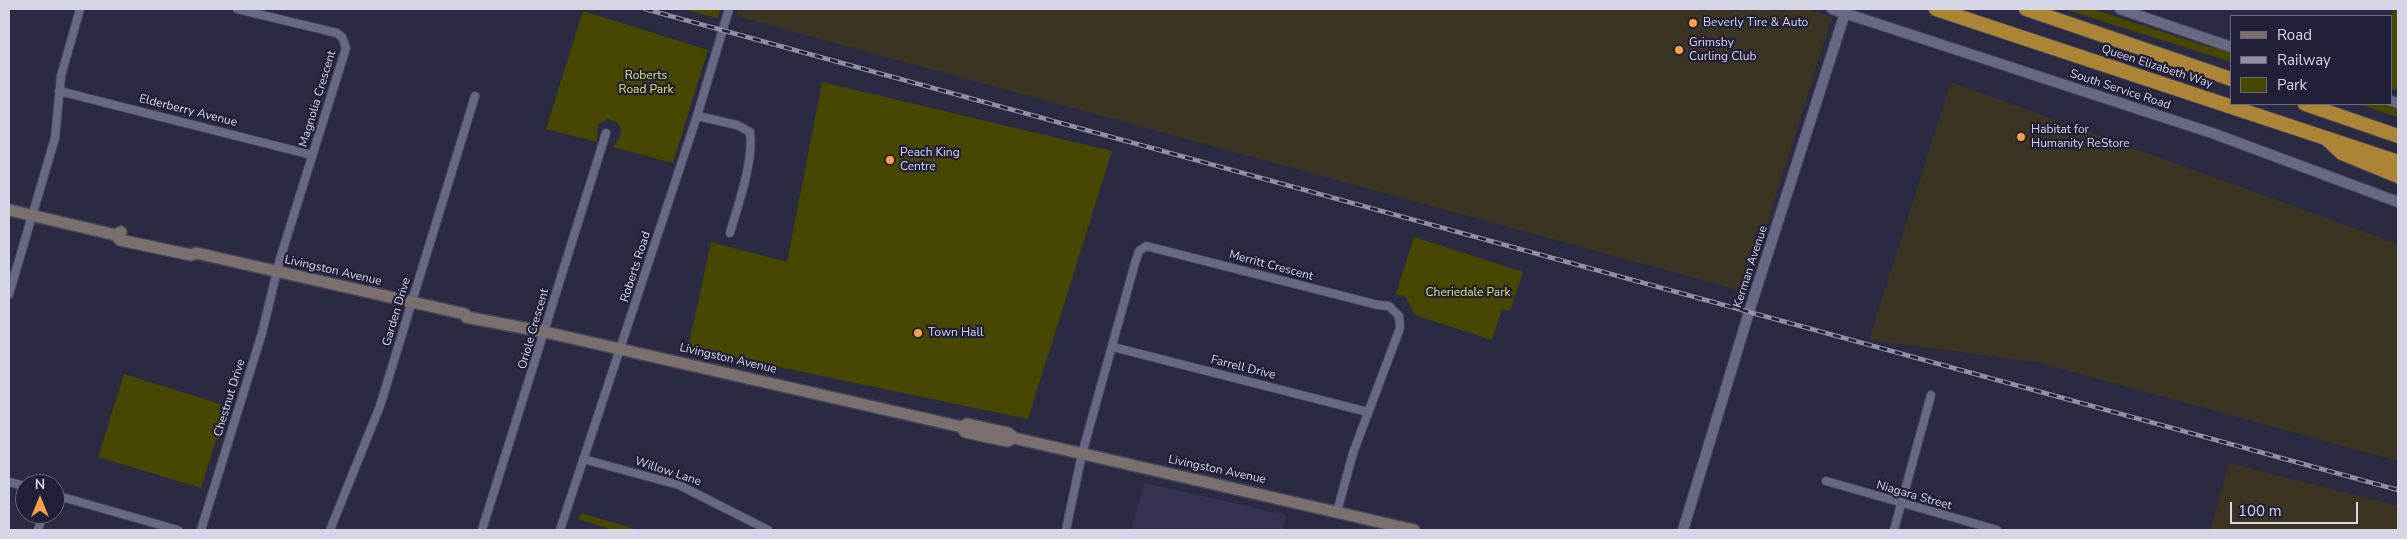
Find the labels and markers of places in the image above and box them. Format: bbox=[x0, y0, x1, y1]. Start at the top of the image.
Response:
place label: Beverly Tire & Auto bbox=[1703, 16, 1808, 30]
marker: Beverly Tire & Auto bbox=[1687, 17, 1699, 29]
place label: Grimsby Curling Club bbox=[1689, 36, 1757, 64]
marker: Grimsby Curling Club bbox=[1673, 44, 1685, 56]
place label: Habitat for Humanity ReStore bbox=[2031, 123, 2130, 151]
marker: Habitat for Humanity ReStore bbox=[2015, 131, 2027, 143]
place label: Peach King Centre bbox=[900, 146, 960, 174]
marker: Peach King Centre bbox=[884, 154, 896, 166]
place label: Town Hall bbox=[928, 326, 983, 340]
marker: Town Hall bbox=[912, 327, 924, 339]

